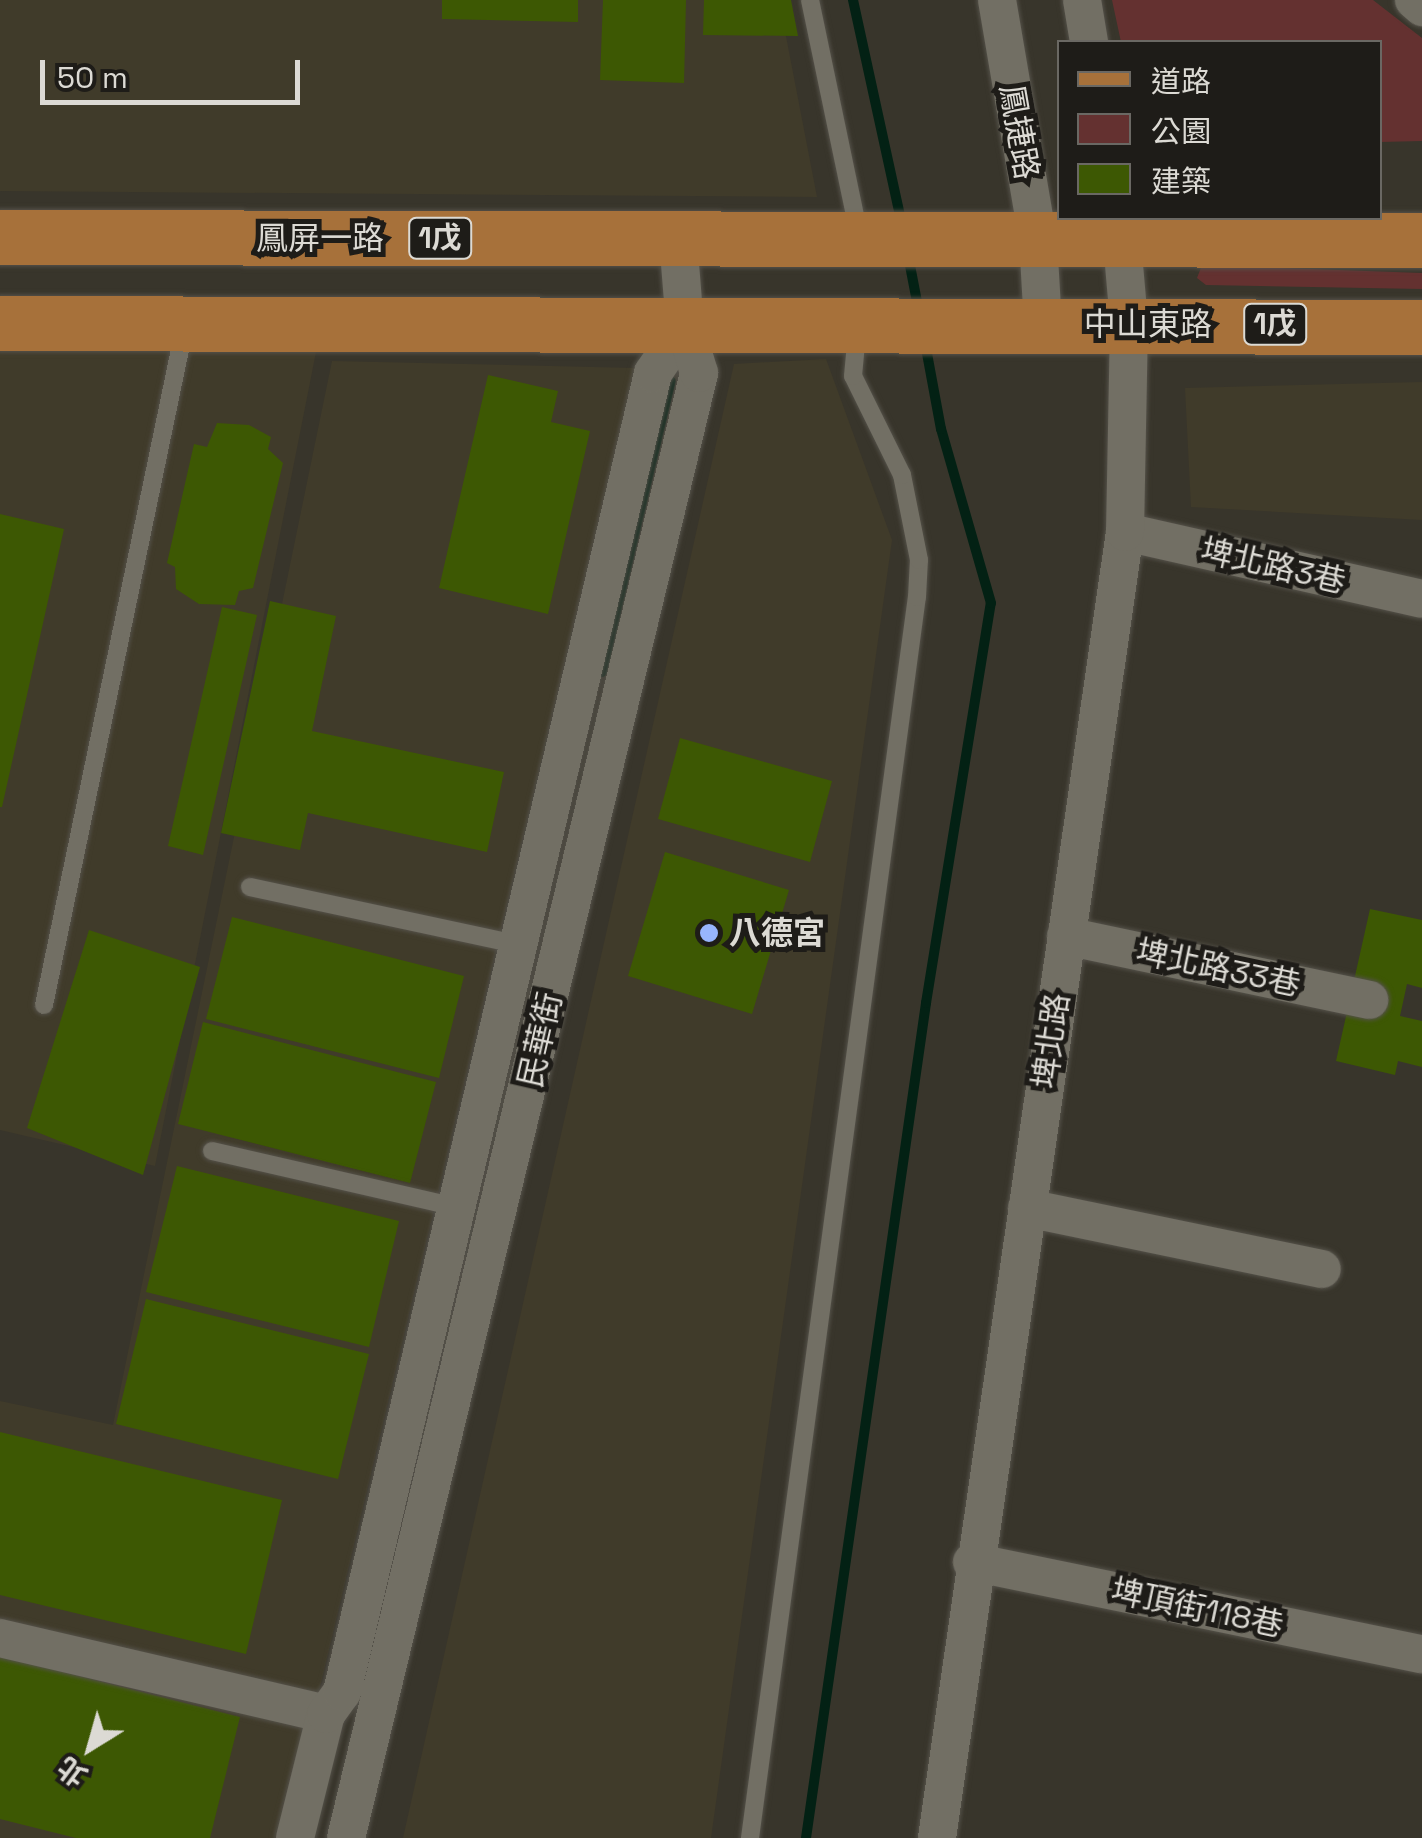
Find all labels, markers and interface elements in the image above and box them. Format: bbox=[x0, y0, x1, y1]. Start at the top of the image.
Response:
scale bar bbox=[45, 40, 305, 102]
legend bbox=[1057, 40, 1382, 220]
text: 50 m bbox=[57, 58, 128, 97]
text: 道路 bbox=[1151, 62, 1211, 101]
street label: 鳳捷路 bbox=[992, 81, 1046, 183]
text: 公園 bbox=[1151, 112, 1211, 151]
text: 建築 bbox=[1151, 162, 1211, 201]
road number: 1戊 bbox=[408, 213, 472, 263]
street label: 鳳屏一路 bbox=[256, 219, 384, 257]
road number: 1戊 bbox=[1242, 299, 1308, 349]
street label: 中山東路 bbox=[1084, 305, 1212, 343]
street label: 埤北路3巷 bbox=[1197, 531, 1349, 601]
place label: 八德宮 bbox=[729, 914, 825, 952]
marker: 八德宮 bbox=[698, 922, 720, 944]
street label: 埤北路33巷 bbox=[1133, 932, 1303, 1004]
street label: 民華街 bbox=[510, 989, 570, 1091]
street label: 埤北路 bbox=[1025, 991, 1077, 1091]
street label: 埤頂街118巷 bbox=[1108, 1571, 1286, 1645]
north arrow bbox=[40, 1698, 140, 1798]
text: 北 bbox=[50, 1749, 94, 1795]

